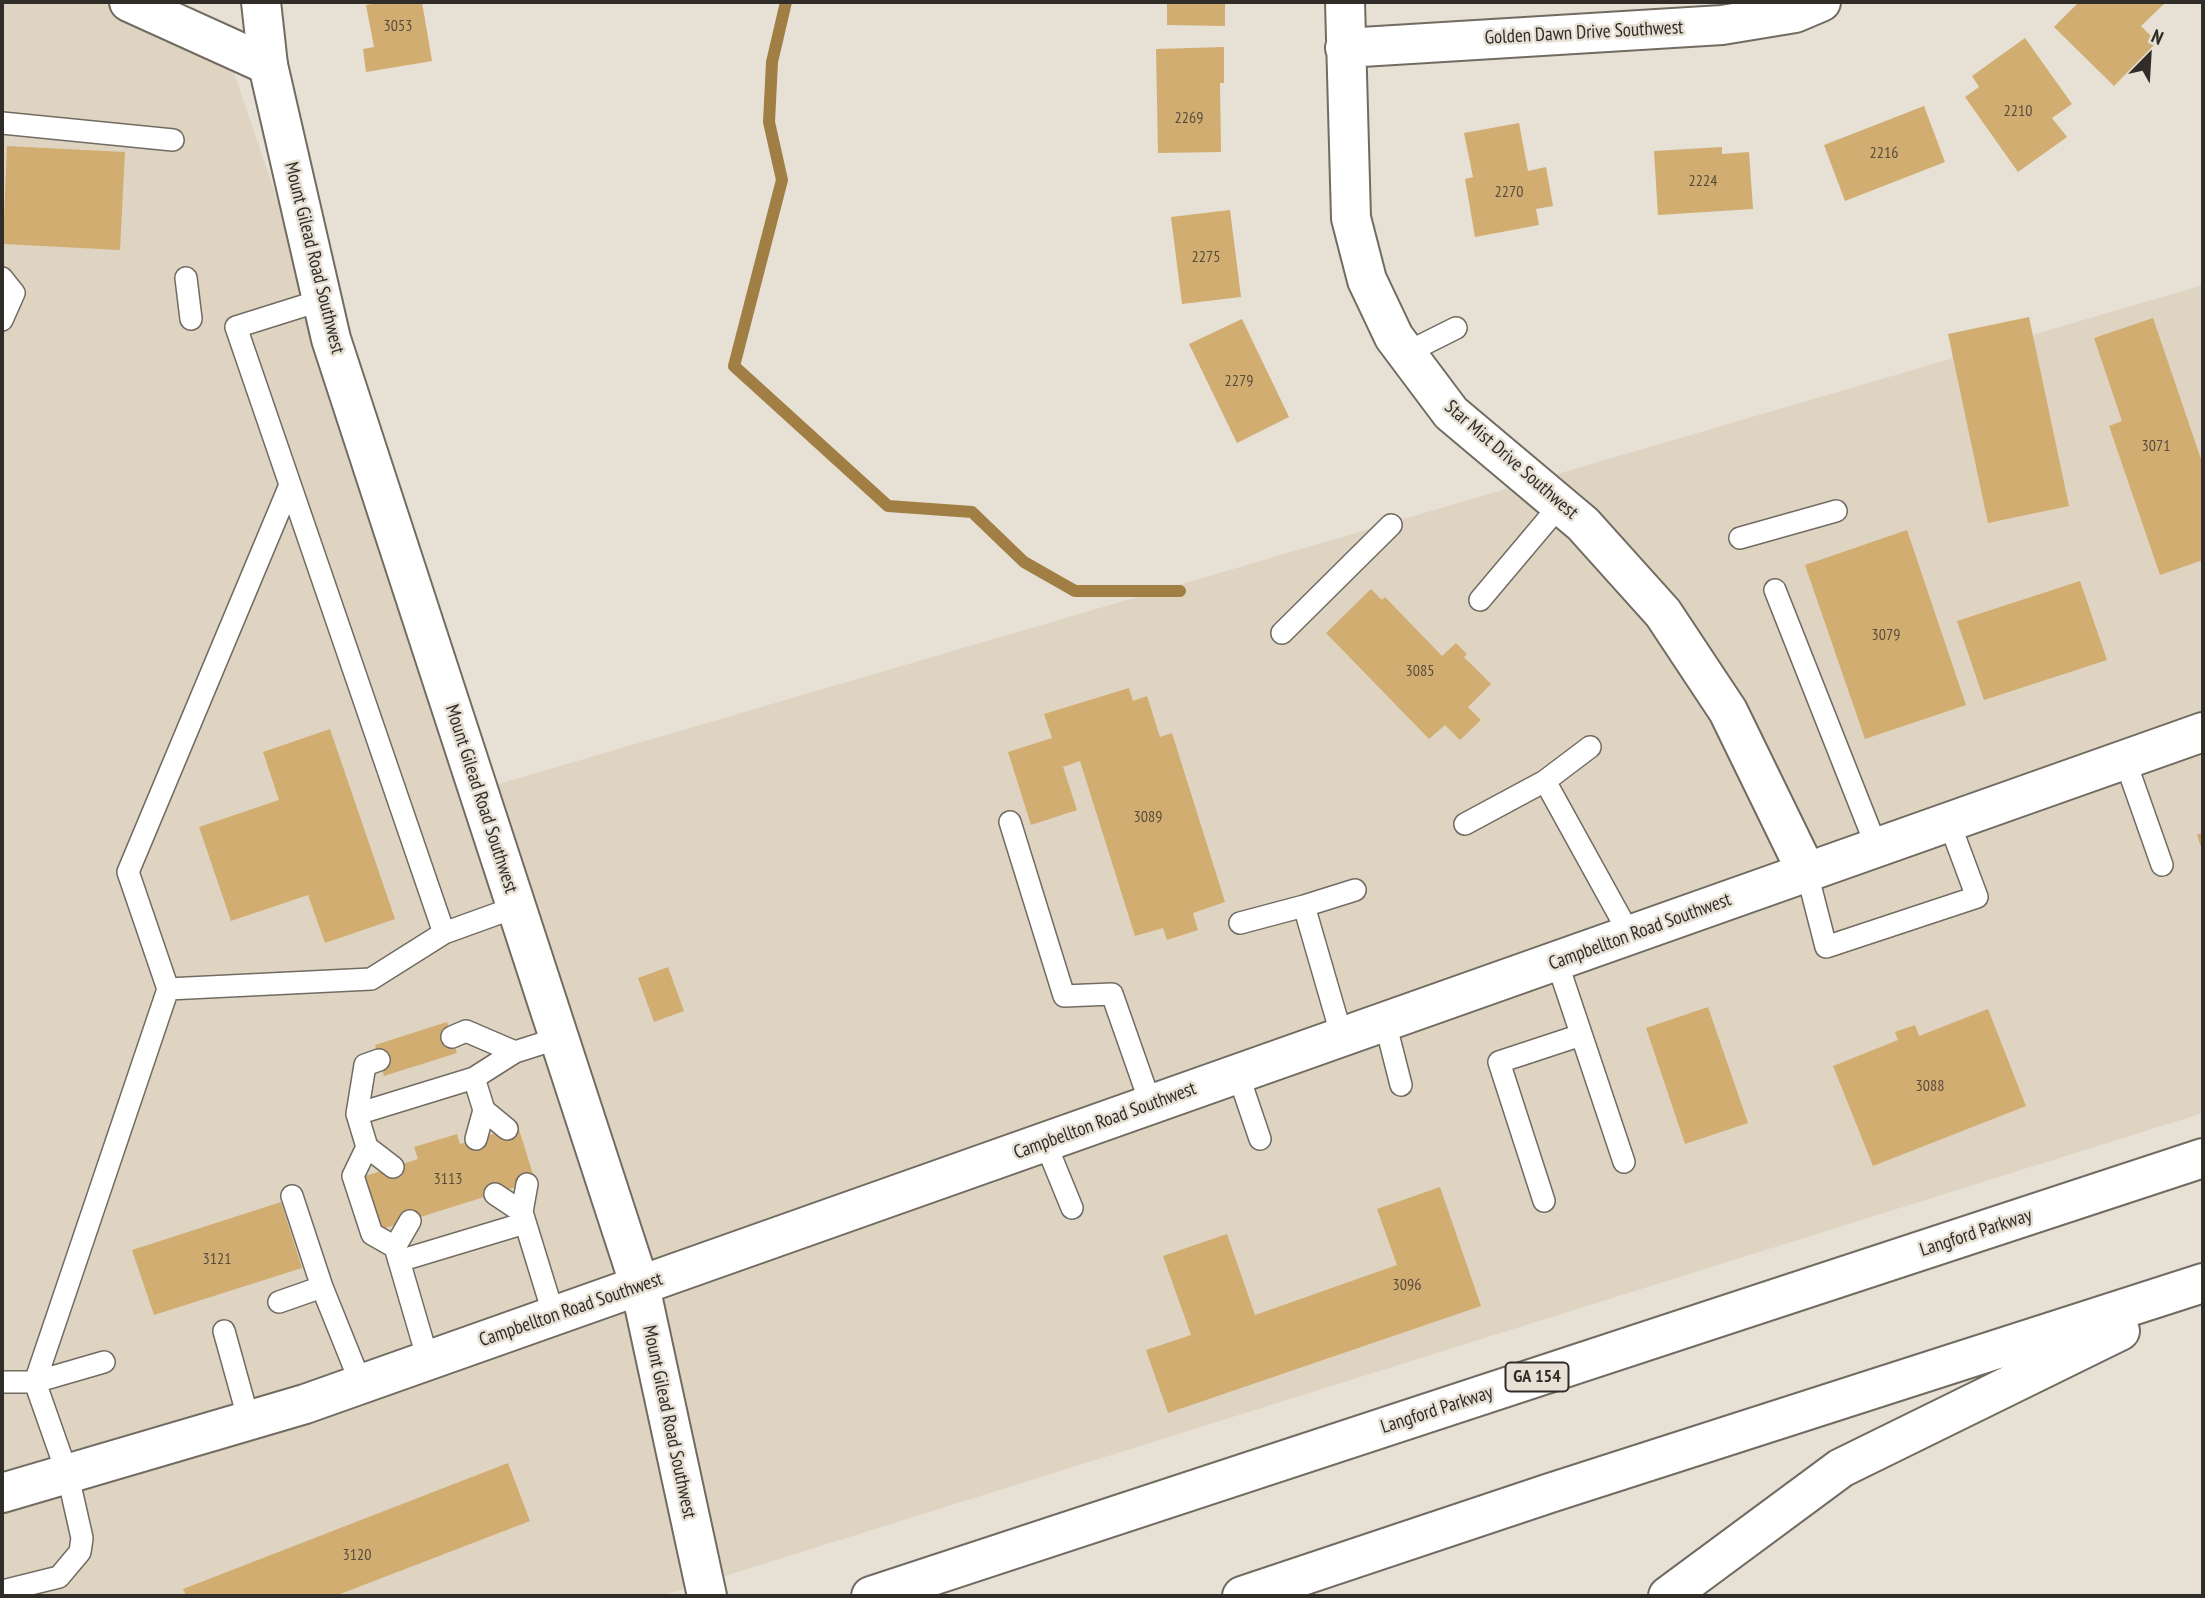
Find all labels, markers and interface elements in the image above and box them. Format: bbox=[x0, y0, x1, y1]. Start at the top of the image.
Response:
house number: 3053 bbox=[384, 16, 412, 36]
street label: Golden Dawn Drive Southwest bbox=[1484, 16, 1684, 50]
north arrow bbox=[2114, 21, 2184, 91]
text: N bbox=[2148, 24, 2167, 50]
house number: 2210 bbox=[2004, 101, 2032, 121]
house number: 2269 bbox=[1175, 108, 1203, 128]
house number: 2216 bbox=[1870, 143, 1898, 163]
street label: Mount Gilead Road Southwest bbox=[279, 160, 349, 356]
house number: 2224 bbox=[1689, 171, 1717, 191]
house number: 2270 bbox=[1495, 182, 1523, 202]
house number: 2275 bbox=[1192, 247, 1220, 267]
house number: 2279 bbox=[1225, 371, 1253, 391]
street label: Star Mist Drive Southwest bbox=[1440, 396, 1582, 524]
house number: 3071 bbox=[2142, 436, 2170, 456]
house number: 3079 bbox=[1872, 625, 1900, 645]
house number: 3085 bbox=[1406, 661, 1434, 681]
street label: Mount Gilead Road Southwest bbox=[440, 702, 522, 896]
house number: 3089 bbox=[1134, 807, 1162, 827]
street label: Campbellton Road Southwest bbox=[1546, 888, 1734, 976]
house number: 3088 bbox=[1916, 1076, 1944, 1096]
street label: Campbellton Road Southwest bbox=[1011, 1077, 1199, 1165]
house number: 3113 bbox=[434, 1169, 462, 1189]
street label: Langford Parkway bbox=[1917, 1204, 2035, 1262]
house number: 3121 bbox=[203, 1249, 231, 1269]
street label: Campbellton Road Southwest bbox=[476, 1268, 666, 1352]
house number: 3096 bbox=[1393, 1275, 1421, 1295]
street label: Mount Gilead Road Southwest bbox=[637, 1323, 701, 1521]
road number: GA 154 bbox=[1506, 1362, 1568, 1392]
street label: Langford Parkway bbox=[1378, 1381, 1496, 1439]
house number: 3120 bbox=[343, 1545, 371, 1565]

